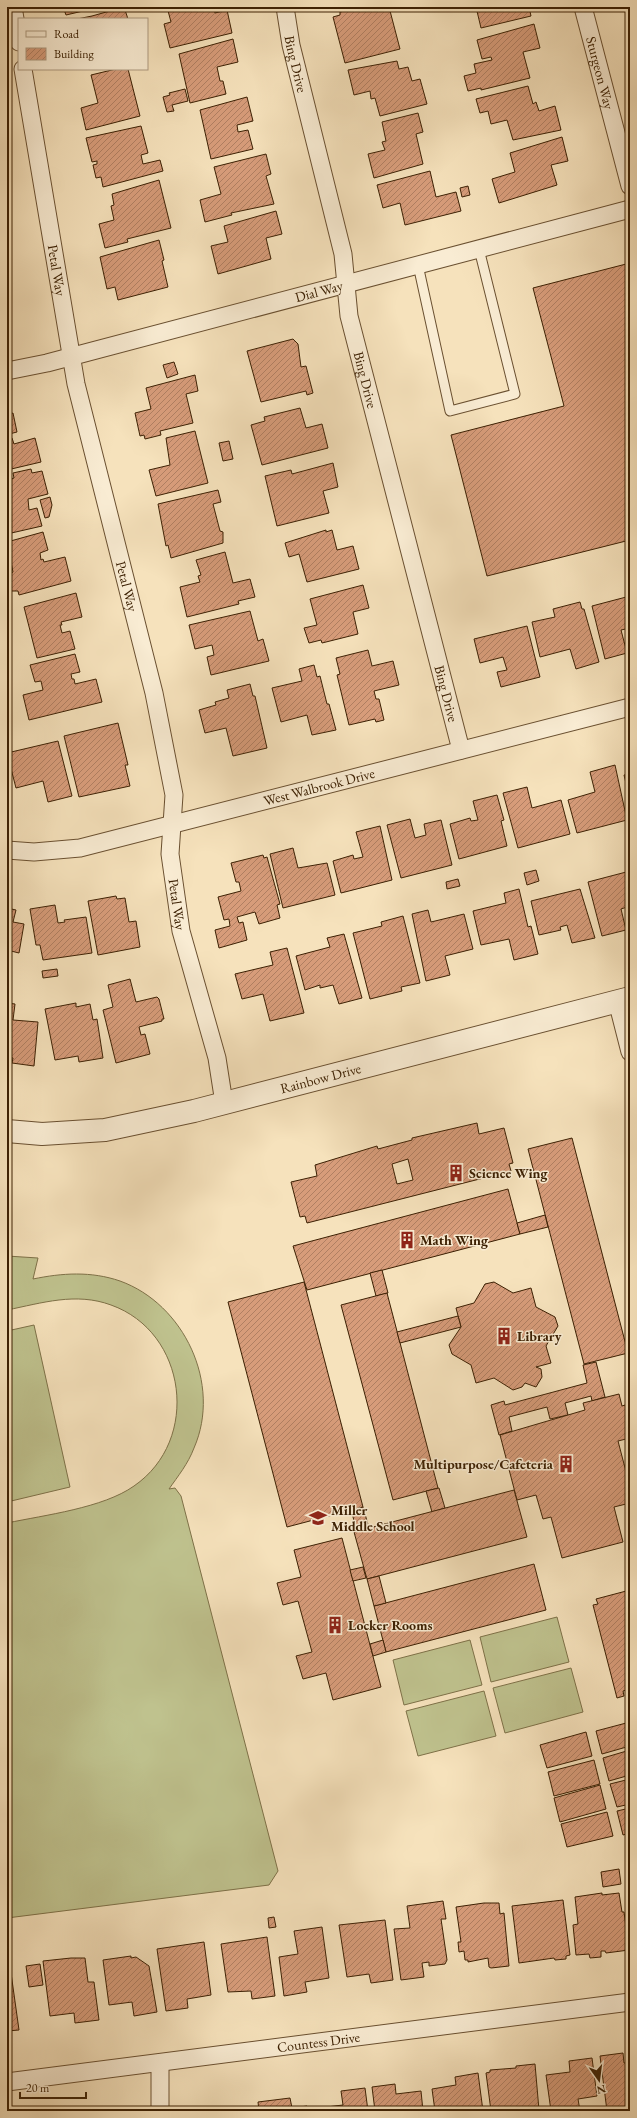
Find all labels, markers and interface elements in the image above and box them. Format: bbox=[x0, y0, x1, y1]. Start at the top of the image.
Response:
legend bbox=[18, 18, 148, 70]
text: Road bbox=[54, 26, 80, 42]
street label: Bing Drive bbox=[281, 34, 312, 95]
street label: Sturgeon Way bbox=[582, 34, 619, 112]
text: Building bbox=[54, 46, 95, 62]
street label: Petal Way bbox=[44, 243, 70, 298]
street label: Dial Way bbox=[293, 276, 346, 306]
street label: Bing Drive bbox=[350, 349, 382, 411]
street label: Petal Way bbox=[112, 559, 142, 614]
street label: Bing Drive bbox=[430, 663, 463, 724]
street label: West Walbrook Drive bbox=[262, 764, 377, 810]
street label: Petal Way bbox=[165, 877, 190, 932]
street label: Rainbow Drive bbox=[278, 1059, 363, 1097]
building icon: Science Wing bbox=[446, 1163, 466, 1183]
place label: Science Wing bbox=[469, 1164, 549, 1182]
building icon: Math Wing bbox=[397, 1230, 417, 1250]
place label: Math Wing bbox=[420, 1231, 489, 1249]
building icon: Library bbox=[494, 1326, 514, 1346]
place label: Library bbox=[517, 1327, 562, 1345]
building icon: Multipurpose/Cafeteria bbox=[556, 1454, 576, 1474]
place label: Multipurpose/Cafeteria bbox=[414, 1455, 554, 1473]
place label: Miller Middle School bbox=[331, 1501, 415, 1535]
school or university icon: Miller Middle School bbox=[308, 1508, 328, 1528]
building icon: Locker Rooms bbox=[325, 1615, 345, 1635]
place label: Locker Rooms bbox=[348, 1616, 433, 1634]
street label: Countess Drive bbox=[276, 2028, 361, 2056]
north arrow bbox=[579, 2060, 619, 2100]
scale bar bbox=[20, 2074, 86, 2100]
text: 20 m bbox=[26, 2080, 50, 2096]
text: N bbox=[595, 2082, 607, 2098]

